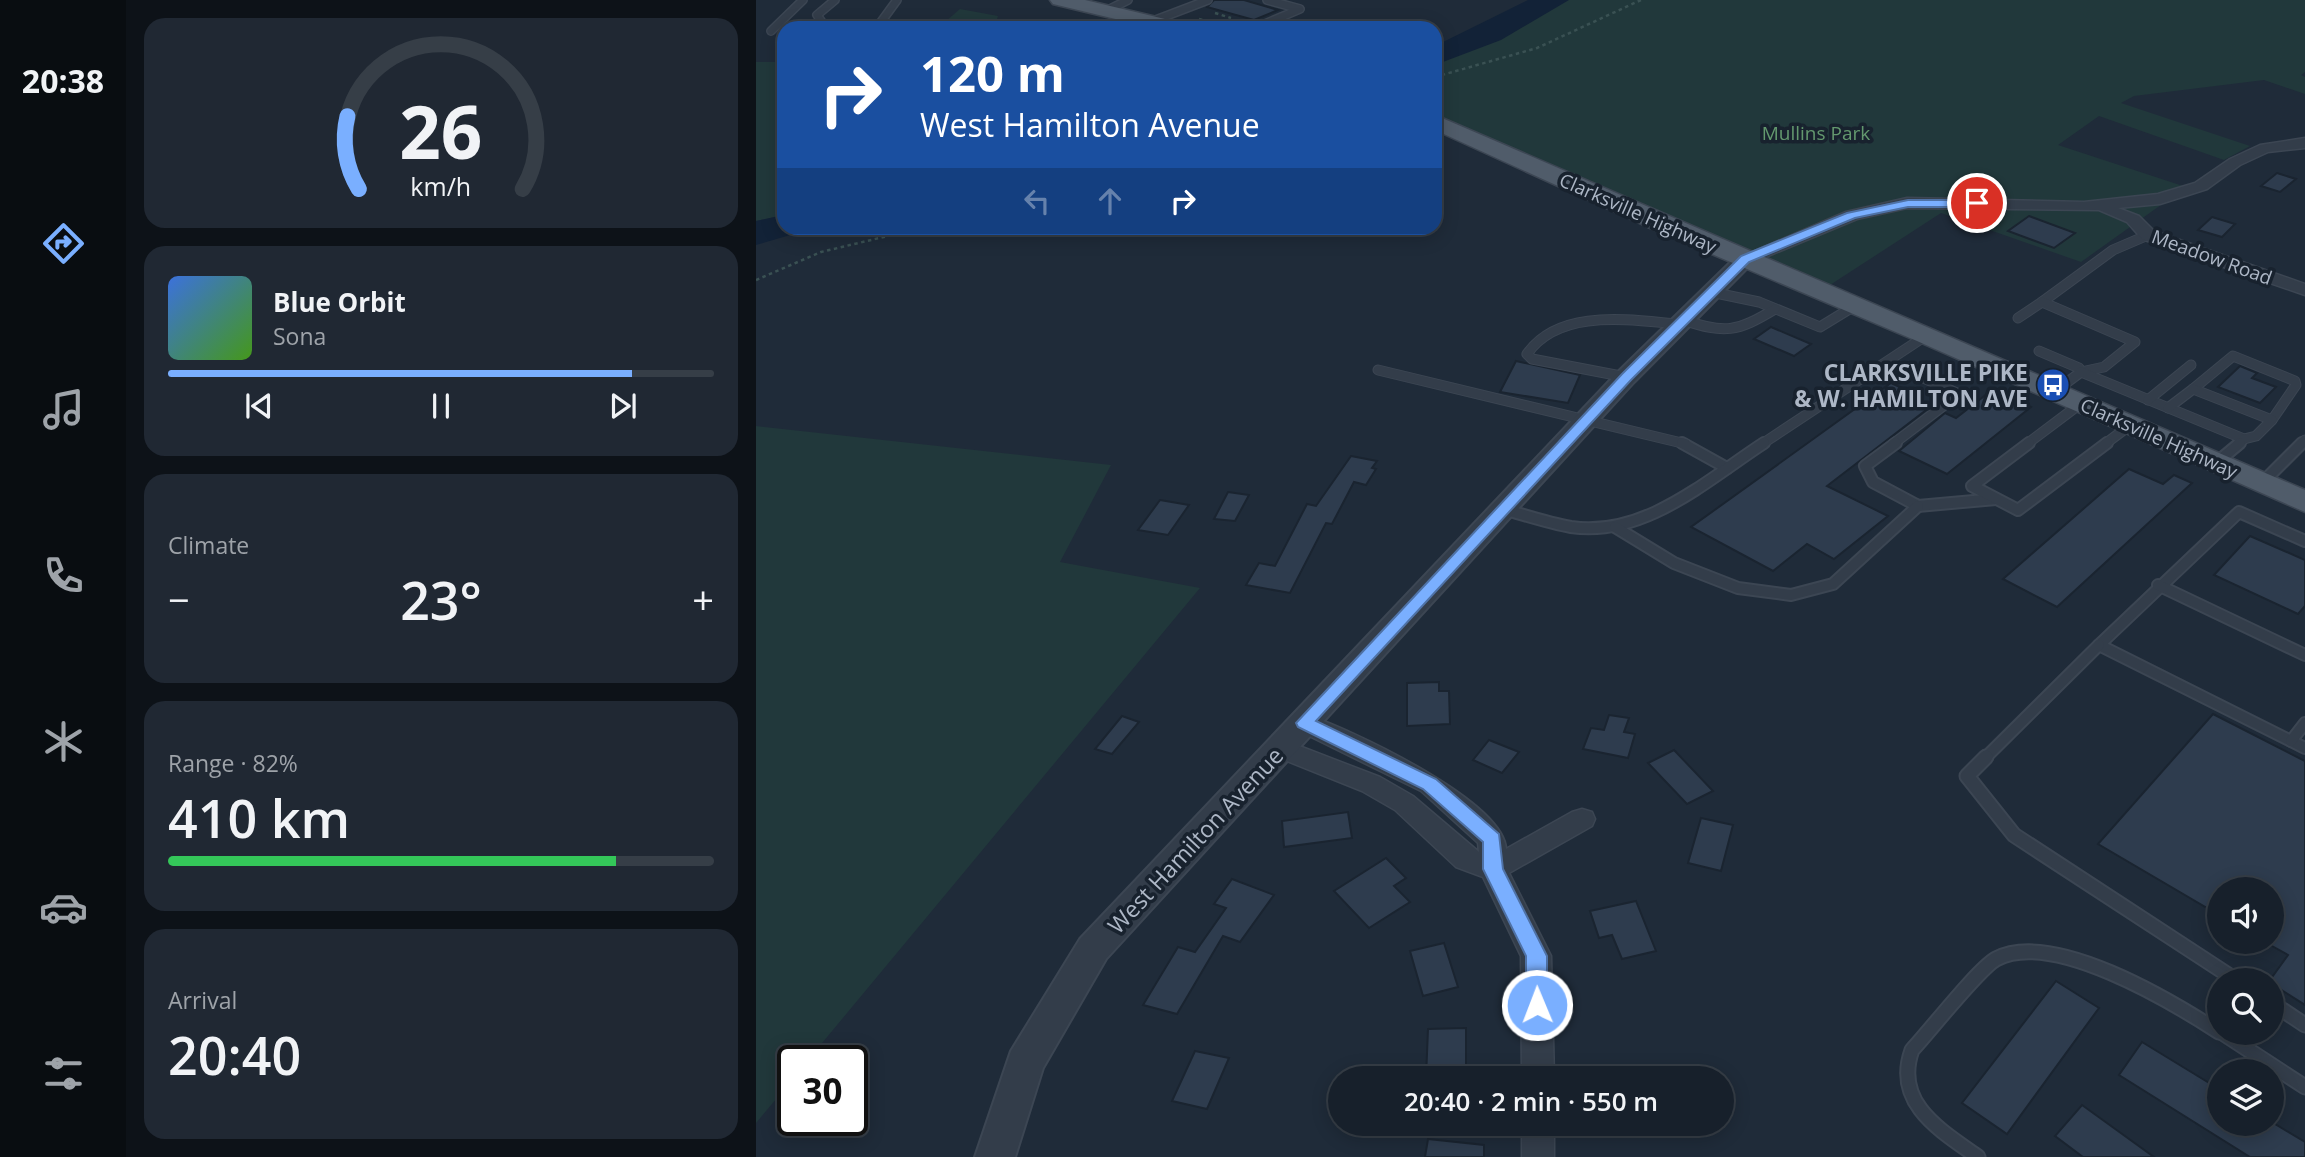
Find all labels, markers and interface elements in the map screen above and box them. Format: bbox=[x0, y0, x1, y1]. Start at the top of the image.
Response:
text: 120 m bbox=[920, 40, 1065, 106]
icon: right bbox=[805, 49, 896, 140]
text: 20:38 bbox=[22, 59, 104, 102]
text: 26 bbox=[399, 81, 483, 180]
text: West Hamilton Avenue bbox=[920, 103, 1260, 146]
park label: Mullins Park bbox=[1762, 120, 1870, 146]
street label: Clarksville Highway bbox=[1555, 167, 1721, 259]
text: km/h bbox=[411, 169, 471, 203]
pin bbox=[1947, 173, 2007, 233]
icon: left bbox=[1018, 182, 1056, 220]
icon: ahead bbox=[1091, 182, 1129, 220]
icon: right bbox=[1164, 182, 1202, 220]
icon: arrive bbox=[1958, 184, 1996, 222]
icon: directions bbox=[39, 219, 88, 268]
street label: Meadow Road bbox=[2148, 223, 2276, 291]
text: Blue Orbit bbox=[273, 284, 406, 320]
text: Sona bbox=[273, 320, 326, 352]
place label: CLARKSVILLE PIKE & W. HAMILTON AVE bbox=[1794, 356, 2028, 414]
bus stop icon: CLARKSVILLE PIKE & W. HAMILTON AVE bbox=[2034, 366, 2072, 404]
icon: music bbox=[39, 385, 88, 434]
icon: previous bbox=[240, 387, 278, 425]
icon: pause bbox=[422, 387, 460, 425]
icon: next bbox=[604, 387, 642, 425]
street label: Clarksville Highway bbox=[2076, 392, 2242, 484]
text: Climate bbox=[168, 529, 249, 561]
icon: phone bbox=[39, 551, 88, 600]
text: 23° bbox=[400, 564, 482, 635]
text: − bbox=[168, 573, 190, 625]
text: + bbox=[692, 573, 714, 625]
icon: climate bbox=[39, 717, 88, 766]
street label: West Hamilton Avenue bbox=[1100, 740, 1290, 940]
text: Range · 82% bbox=[168, 747, 298, 779]
text: 410 km bbox=[168, 782, 350, 853]
map controls bbox=[2207, 877, 2284, 1136]
button: sound bbox=[2207, 877, 2284, 954]
icon: car bbox=[39, 883, 88, 932]
position arrow bbox=[1500, 968, 1574, 1042]
button: search bbox=[2207, 968, 2284, 1045]
text: Arrival bbox=[168, 984, 237, 1016]
text: 20:40 bbox=[168, 1019, 301, 1090]
speed limit sign: 30 bbox=[777, 1045, 868, 1136]
icon: filters bbox=[39, 1049, 88, 1098]
button: layers bbox=[2207, 1059, 2284, 1136]
text: 20:40 · 2 min · 550 m bbox=[1404, 1083, 1658, 1119]

